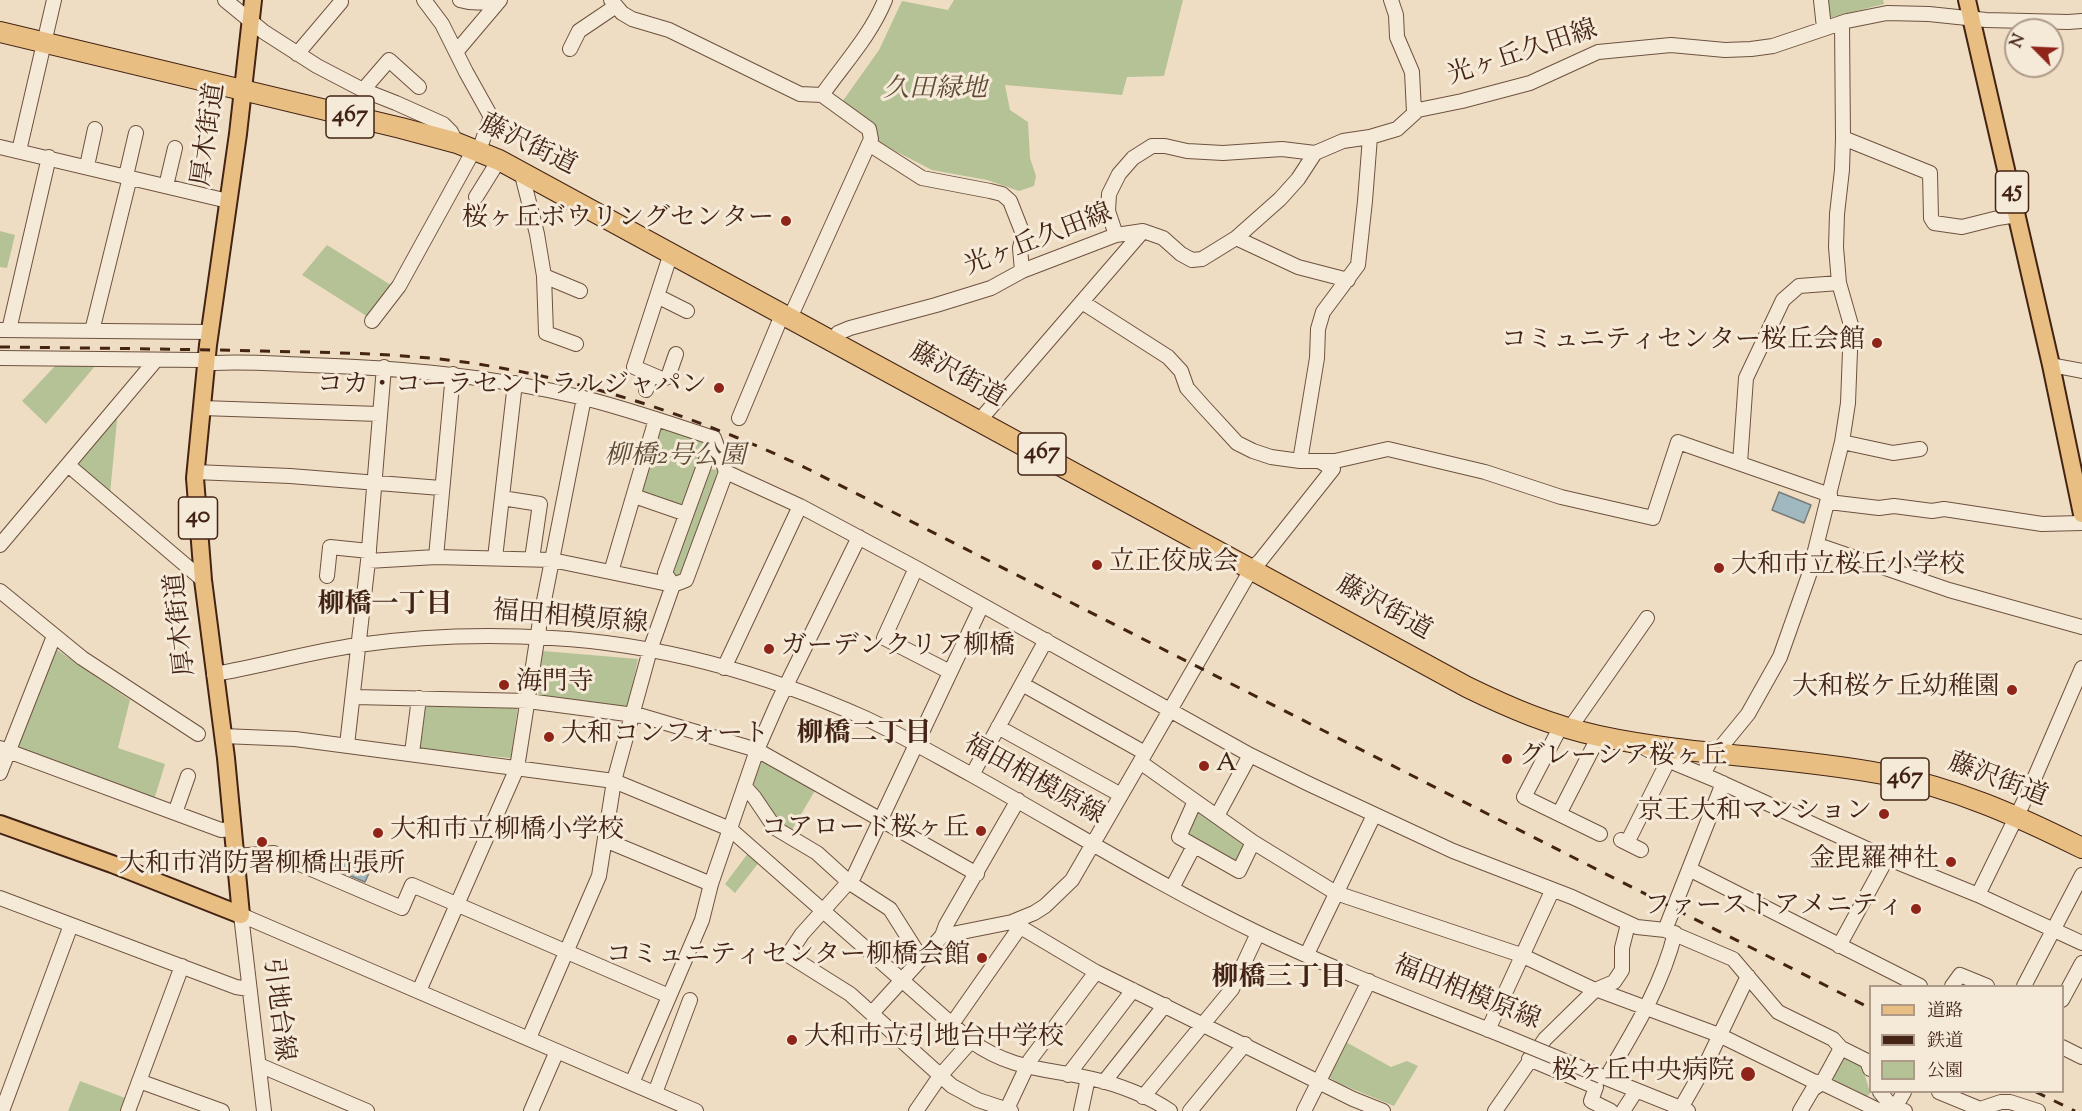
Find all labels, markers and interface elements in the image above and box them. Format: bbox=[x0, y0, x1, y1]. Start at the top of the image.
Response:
street label: 光ヶ丘久田線 bbox=[1444, 16, 1602, 94]
north arrow bbox=[2004, 18, 2064, 78]
text: N bbox=[2006, 31, 2032, 52]
park label: 久田緑地 bbox=[883, 76, 987, 108]
street label: 厚木街道 bbox=[188, 81, 234, 189]
road number: 467 bbox=[326, 96, 374, 138]
street label: 藤沢街道 bbox=[473, 110, 581, 184]
road number: 45 bbox=[1996, 171, 2028, 213]
street label: 光ヶ丘久田線 bbox=[961, 199, 1117, 285]
place label: 桜ヶ丘ボウリングセンター bbox=[462, 205, 774, 237]
marker: 桜ヶ丘ボウリングセンター bbox=[779, 214, 793, 228]
place label: コミュニティセンター桜丘会館 bbox=[1501, 327, 1865, 359]
marker: コミュニティセンター桜丘会館 bbox=[1870, 336, 1884, 350]
street label: 藤沢街道 bbox=[903, 338, 1009, 416]
place label: コカ・コーラセントラルジャパン bbox=[317, 372, 707, 404]
marker: コカ・コーラセントラルジャパン bbox=[712, 381, 726, 395]
road number: 467 bbox=[1018, 433, 1066, 475]
park label: 柳橋2号公園 bbox=[604, 443, 746, 475]
road number: 40 bbox=[178, 497, 218, 539]
place label: 立正佼成会 bbox=[1109, 549, 1239, 581]
place label: 大和市立桜丘小学校 bbox=[1731, 552, 1965, 584]
marker: 立正佼成会 bbox=[1090, 558, 1104, 572]
marker: 大和市立桜丘小学校 bbox=[1712, 561, 1726, 575]
street label: 厚木街道 bbox=[162, 571, 204, 677]
street label: 藤沢街道 bbox=[1330, 571, 1436, 649]
district label: 柳橋一丁目 bbox=[318, 591, 452, 623]
street label: 福田相模原線 bbox=[491, 598, 649, 642]
place label: ガーデンクリア柳橋 bbox=[781, 633, 1015, 665]
marker: ガーデンクリア柳橋 bbox=[762, 642, 776, 656]
place label: 海門寺 bbox=[516, 669, 594, 701]
place label: 大和桜ケ丘幼稚園 bbox=[1792, 674, 2000, 706]
marker: 海門寺 bbox=[497, 678, 511, 692]
marker: 大和桜ケ丘幼稚園 bbox=[2005, 683, 2019, 697]
district label: 柳橋二丁目 bbox=[797, 720, 931, 752]
place label: 大和コンフォート bbox=[561, 721, 769, 753]
marker: 大和コンフォート bbox=[542, 730, 556, 744]
street label: 福田相模原線 bbox=[957, 731, 1109, 833]
place label: グレーシア桜ヶ丘 bbox=[1519, 743, 1727, 775]
street label: 藤沢街道 bbox=[1943, 749, 2051, 815]
place label: A bbox=[1216, 750, 1237, 782]
marker: グレーシア桜ヶ丘 bbox=[1500, 752, 1514, 766]
road number: 467 bbox=[1881, 758, 1929, 800]
marker: A bbox=[1197, 759, 1211, 773]
place label: 京王大和マンション bbox=[1638, 798, 1872, 830]
marker: 京王大和マンション bbox=[1877, 807, 1891, 821]
place label: コアロード桜ヶ丘 bbox=[761, 815, 969, 847]
place label: 大和市立柳橋小学校 bbox=[390, 817, 624, 849]
marker: コアロード桜ヶ丘 bbox=[974, 824, 988, 838]
marker: 大和市立柳橋小学校 bbox=[371, 826, 385, 840]
marker: 大和市消防署柳橋出張所 bbox=[255, 835, 269, 849]
place label: 金毘羅神社 bbox=[1809, 846, 1939, 878]
place label: 大和市消防署柳橋出張所 bbox=[119, 851, 405, 883]
marker: 金毘羅神社 bbox=[1944, 855, 1958, 869]
place label: ファーストアメニティ bbox=[1644, 893, 1904, 925]
marker: ファーストアメニティ bbox=[1909, 902, 1923, 916]
place label: コミュニティセンター柳橋会館 bbox=[606, 942, 970, 974]
marker: コミュニティセンター柳橋会館 bbox=[975, 951, 989, 965]
street label: 福田相模原線 bbox=[1388, 951, 1544, 1039]
street label: 引地台線 bbox=[254, 956, 298, 1064]
district label: 柳橋三丁目 bbox=[1212, 964, 1346, 996]
legend bbox=[1869, 985, 2064, 1093]
text: 道路 bbox=[1927, 999, 1963, 1025]
place label: 大和市立引地台中学校 bbox=[804, 1024, 1064, 1056]
text: 鉄道 bbox=[1927, 1029, 1963, 1055]
marker: 大和市立引地台中学校 bbox=[785, 1033, 799, 1047]
place label: 桜ヶ丘中央病院 bbox=[1552, 1058, 1734, 1090]
text: 公園 bbox=[1927, 1059, 1963, 1085]
marker: 桜ヶ丘中央病院 bbox=[1739, 1065, 1757, 1083]

